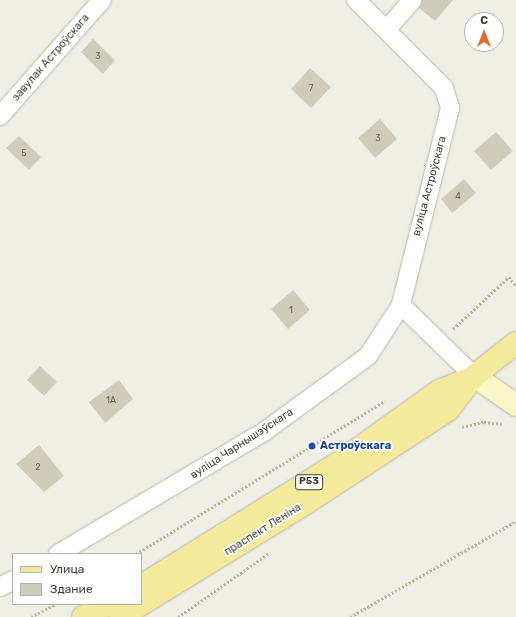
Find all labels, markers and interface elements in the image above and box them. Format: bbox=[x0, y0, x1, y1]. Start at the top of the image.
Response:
street label: завулак Астроўскага bbox=[10, 12, 92, 104]
north arrow bbox=[464, 12, 504, 52]
text: С bbox=[480, 14, 488, 27]
house number: 3 bbox=[95, 51, 101, 61]
house number: 7 bbox=[309, 83, 313, 93]
house number: 3 bbox=[375, 133, 381, 143]
street label: вуліца Астроўскага bbox=[410, 135, 450, 237]
house number: 5 bbox=[21, 148, 27, 158]
house number: 4 bbox=[455, 191, 461, 201]
house number: 1 bbox=[289, 305, 293, 315]
house number: 1А bbox=[106, 395, 116, 405]
street label: вуліца Чарнышэўскага bbox=[188, 406, 296, 482]
place label: Астроўскага bbox=[320, 439, 391, 453]
marker: Астроўскага bbox=[307, 441, 317, 451]
house number: 2 bbox=[35, 462, 41, 472]
road number: Р53 bbox=[295, 474, 323, 490]
street label: праспект Леніна bbox=[222, 501, 304, 559]
legend bbox=[12, 553, 142, 605]
text: Улица bbox=[50, 562, 84, 576]
text: Здание bbox=[50, 582, 93, 596]

